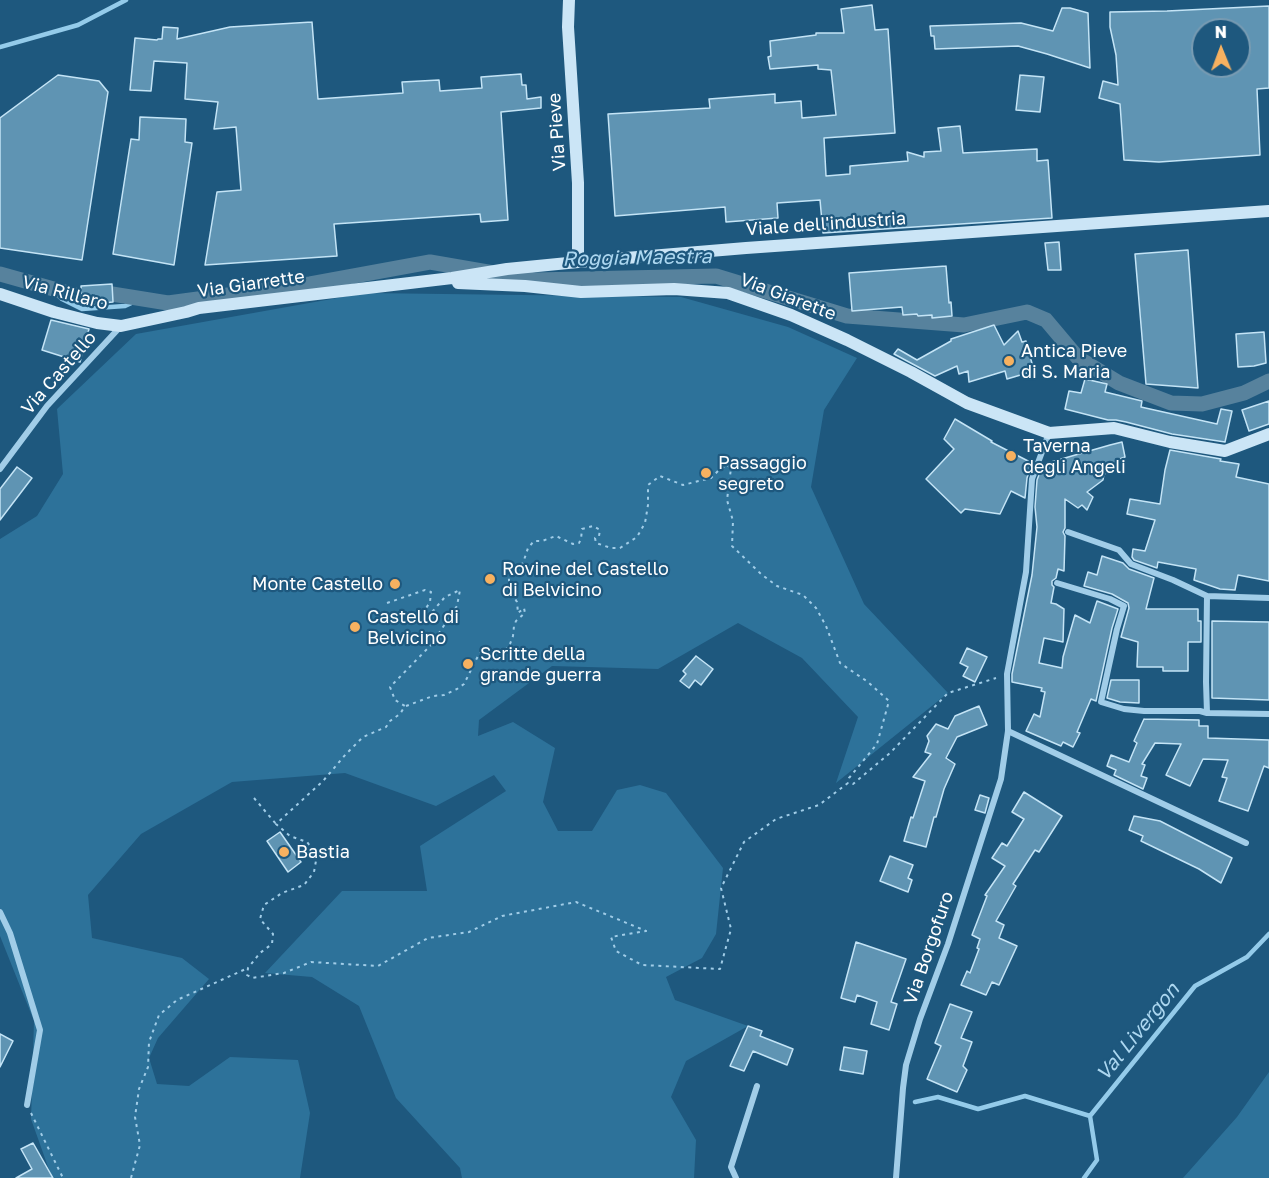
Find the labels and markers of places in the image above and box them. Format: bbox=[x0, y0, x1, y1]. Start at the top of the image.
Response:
place label: Antica Pieve di S. Maria bbox=[1021, 340, 1127, 382]
marker: Antica Pieve di S. Maria bbox=[1002, 354, 1016, 368]
place label: Taverna degli Angeli bbox=[1023, 435, 1126, 478]
marker: Taverna degli Angeli bbox=[1004, 449, 1018, 463]
place label: Passaggio segreto bbox=[718, 452, 807, 494]
marker: Passaggio segreto bbox=[699, 466, 713, 480]
place label: Rovine del Castello di Belvicino bbox=[502, 558, 669, 600]
marker: Rovine del Castello di Belvicino bbox=[483, 572, 497, 586]
place label: Monte Castello bbox=[252, 573, 383, 595]
marker: Monte Castello bbox=[388, 577, 402, 591]
place label: Castello di Belvicino bbox=[367, 606, 459, 648]
marker: Castello di Belvicino bbox=[348, 620, 362, 634]
place label: Scritte della grande guerra bbox=[480, 643, 602, 686]
marker: Scritte della grande guerra bbox=[461, 657, 475, 671]
place label: Bastia bbox=[296, 841, 350, 863]
marker: Bastia bbox=[277, 845, 291, 859]

